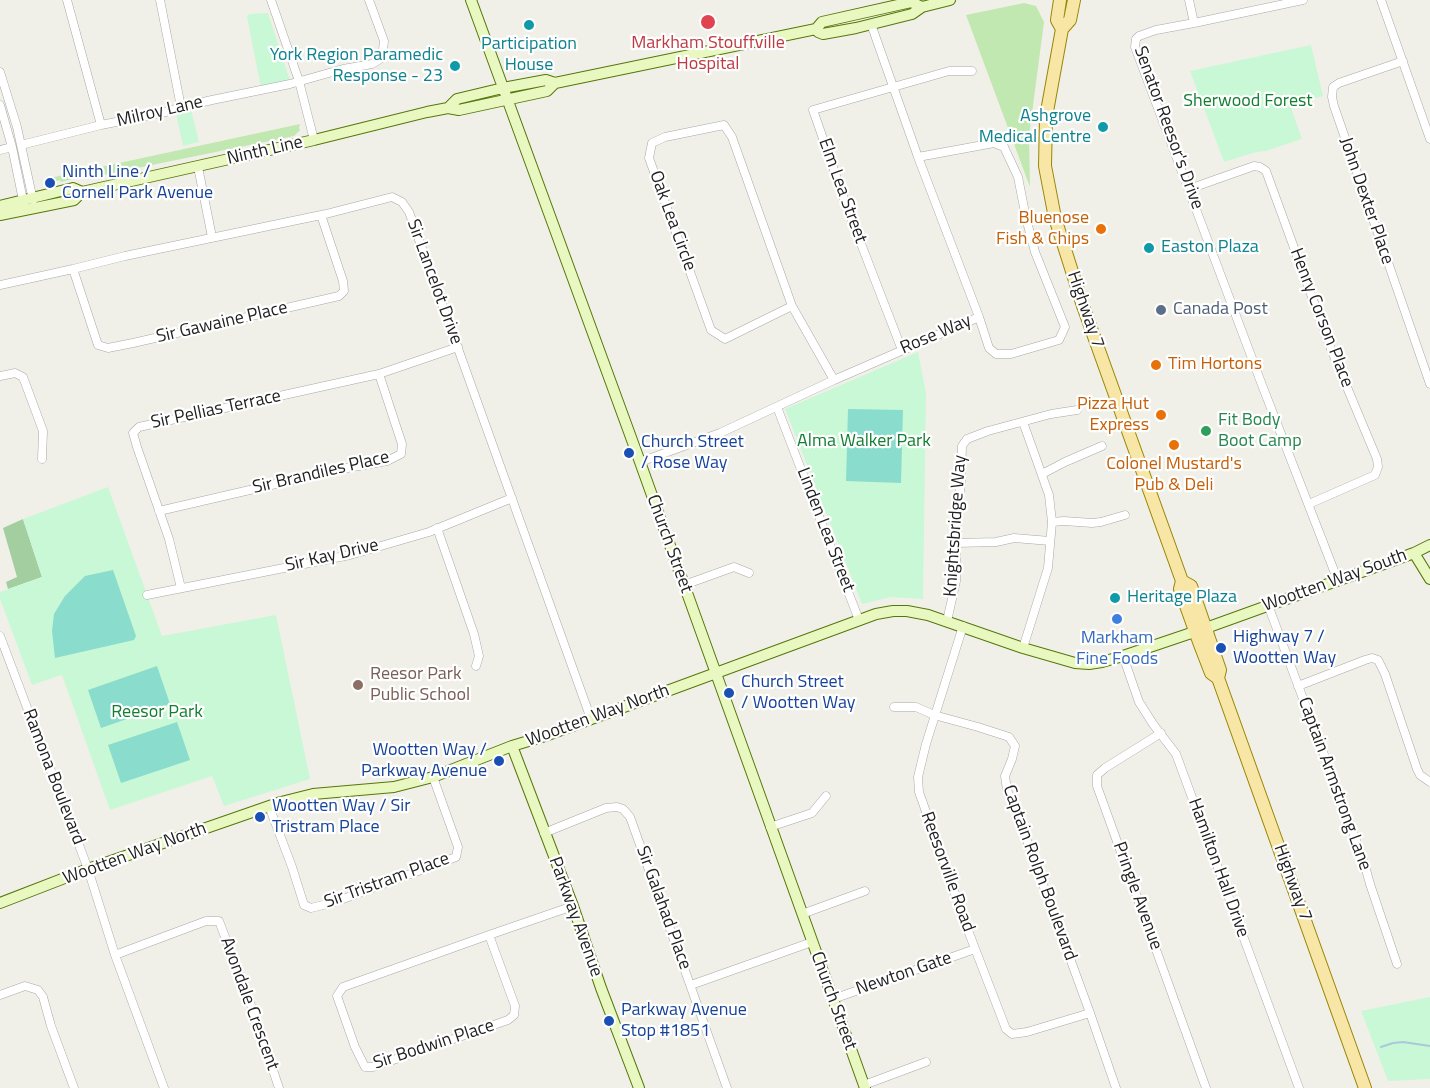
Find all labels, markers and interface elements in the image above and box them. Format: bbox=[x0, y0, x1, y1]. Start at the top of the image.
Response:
marker: Markham Stouffville Hospital bbox=[699, 13, 717, 31]
marker: Participation House bbox=[522, 18, 536, 32]
place label: Markham Stouffville Hospital bbox=[631, 33, 785, 76]
place label: Participation House bbox=[481, 34, 577, 76]
street label: Senator Reesor's Drive bbox=[1128, 43, 1208, 213]
place label: York Region Paramedic Response - 23 bbox=[270, 45, 443, 88]
marker: York Region Paramedic Response - 23 bbox=[448, 59, 462, 73]
park label: Sherwood Forest bbox=[1183, 91, 1313, 113]
street label: Milroy Lane bbox=[115, 92, 205, 132]
place label: Ashgrove Medical Centre bbox=[979, 106, 1091, 148]
marker: Ashgrove Medical Centre bbox=[1096, 120, 1110, 134]
street label: Ninth Line bbox=[225, 132, 305, 170]
street label: John Dexter Place bbox=[1334, 135, 1398, 267]
street label: Elm Lea Street bbox=[813, 136, 871, 246]
place label: Ninth Line / Cornell Park Avenue bbox=[62, 162, 213, 204]
street label: Oak Lea Circle bbox=[644, 168, 700, 274]
marker: Ninth Line / Cornell Park Avenue bbox=[43, 176, 57, 190]
place label: Bluenose Fish & Chips bbox=[996, 208, 1089, 250]
street label: Sir Lancelot Drive bbox=[401, 217, 467, 347]
marker: Bluenose Fish & Chips bbox=[1094, 222, 1108, 236]
place label: Easton Plaza bbox=[1161, 237, 1259, 259]
marker: Easton Plaza bbox=[1142, 241, 1156, 255]
street label: Henry Corson Place bbox=[1285, 245, 1357, 391]
street label: Highway 7 bbox=[1062, 269, 1108, 351]
street label: Sir Gawaine Place bbox=[154, 297, 290, 349]
place label: Canada Post bbox=[1173, 299, 1268, 321]
marker: Canada Post bbox=[1154, 303, 1168, 317]
street label: Rose Way bbox=[897, 310, 975, 360]
place label: Tim Hortons bbox=[1168, 354, 1262, 376]
marker: Tim Hortons bbox=[1149, 358, 1163, 372]
street label: Sir Pellias Terrace bbox=[149, 386, 283, 434]
place label: Pizza Hut Express bbox=[1077, 394, 1149, 436]
marker: Pizza Hut Express bbox=[1154, 408, 1168, 422]
place label: Fit Body Boot Camp bbox=[1218, 410, 1302, 452]
marker: Fit Body Boot Camp bbox=[1199, 424, 1213, 438]
park label: Alma Walker Park bbox=[797, 431, 931, 453]
place label: Church Street / Rose Way bbox=[641, 432, 744, 474]
marker: Colonel Mustard's Pub & Deli bbox=[1167, 438, 1181, 452]
marker: Church Street / Rose Way bbox=[622, 446, 636, 460]
street label: Sir Brandiles Place bbox=[251, 447, 391, 499]
street label: Knightsbridge Way bbox=[940, 454, 972, 598]
place label: Colonel Mustard's Pub & Deli bbox=[1106, 454, 1242, 496]
street label: Linden Lea Street bbox=[791, 465, 859, 595]
street label: Church Street bbox=[641, 492, 697, 596]
street label: Sir Kay Drive bbox=[283, 535, 381, 577]
street label: Wootten Way South bbox=[1260, 545, 1410, 617]
place label: Heritage Plaza bbox=[1127, 587, 1237, 609]
marker: Heritage Plaza bbox=[1108, 591, 1122, 605]
marker: Markham Fine Foods bbox=[1110, 612, 1124, 626]
place label: Highway 7 / Wootten Way bbox=[1233, 627, 1336, 670]
place label: Markham Fine Foods bbox=[1076, 628, 1158, 670]
marker: Highway 7 / Wootten Way bbox=[1214, 641, 1228, 655]
place label: Reesor Park Public School bbox=[370, 664, 470, 706]
place label: Church Street / Wootten Way bbox=[741, 672, 856, 714]
marker: Reesor Park Public School bbox=[351, 678, 365, 692]
street label: Wootten Way North bbox=[523, 680, 673, 752]
marker: Church Street / Wootten Way bbox=[722, 686, 736, 700]
street label: Captain Armstrong Lane bbox=[1293, 694, 1375, 874]
park label: Reesor Park bbox=[111, 702, 203, 724]
street label: Ramona Boulevard bbox=[17, 706, 89, 848]
place label: Wootten Way / Parkway Avenue bbox=[361, 740, 487, 783]
marker: Wootten Way / Parkway Avenue bbox=[492, 754, 506, 768]
street label: Captain Rolph Boulevard bbox=[997, 782, 1081, 964]
street label: Hamilton Hall Drive bbox=[1183, 795, 1253, 941]
place label: Wootten Way / Sir Tristram Place bbox=[272, 796, 410, 838]
street label: Reesorville Road bbox=[915, 809, 979, 935]
marker: Wootten Way / Sir Tristram Place bbox=[253, 810, 267, 824]
street label: Wootten Way North bbox=[60, 818, 210, 890]
street label: Pringle Avenue bbox=[1107, 839, 1167, 953]
street label: Highway 7 bbox=[1268, 842, 1316, 924]
street label: Sir Galahad Place bbox=[631, 843, 695, 973]
street label: Sir Tristram Place bbox=[321, 848, 453, 914]
street label: Parkway Avenue bbox=[543, 854, 607, 980]
street label: Avondale Crescent bbox=[215, 935, 283, 1073]
street label: Newton Gate bbox=[853, 948, 955, 1000]
street label: Church Street bbox=[805, 949, 861, 1053]
place label: Parkway Avenue Stop #1851 bbox=[621, 1000, 747, 1042]
marker: Parkway Avenue Stop #1851 bbox=[602, 1014, 616, 1028]
street label: Sir Bodwin Place bbox=[371, 1015, 497, 1075]

